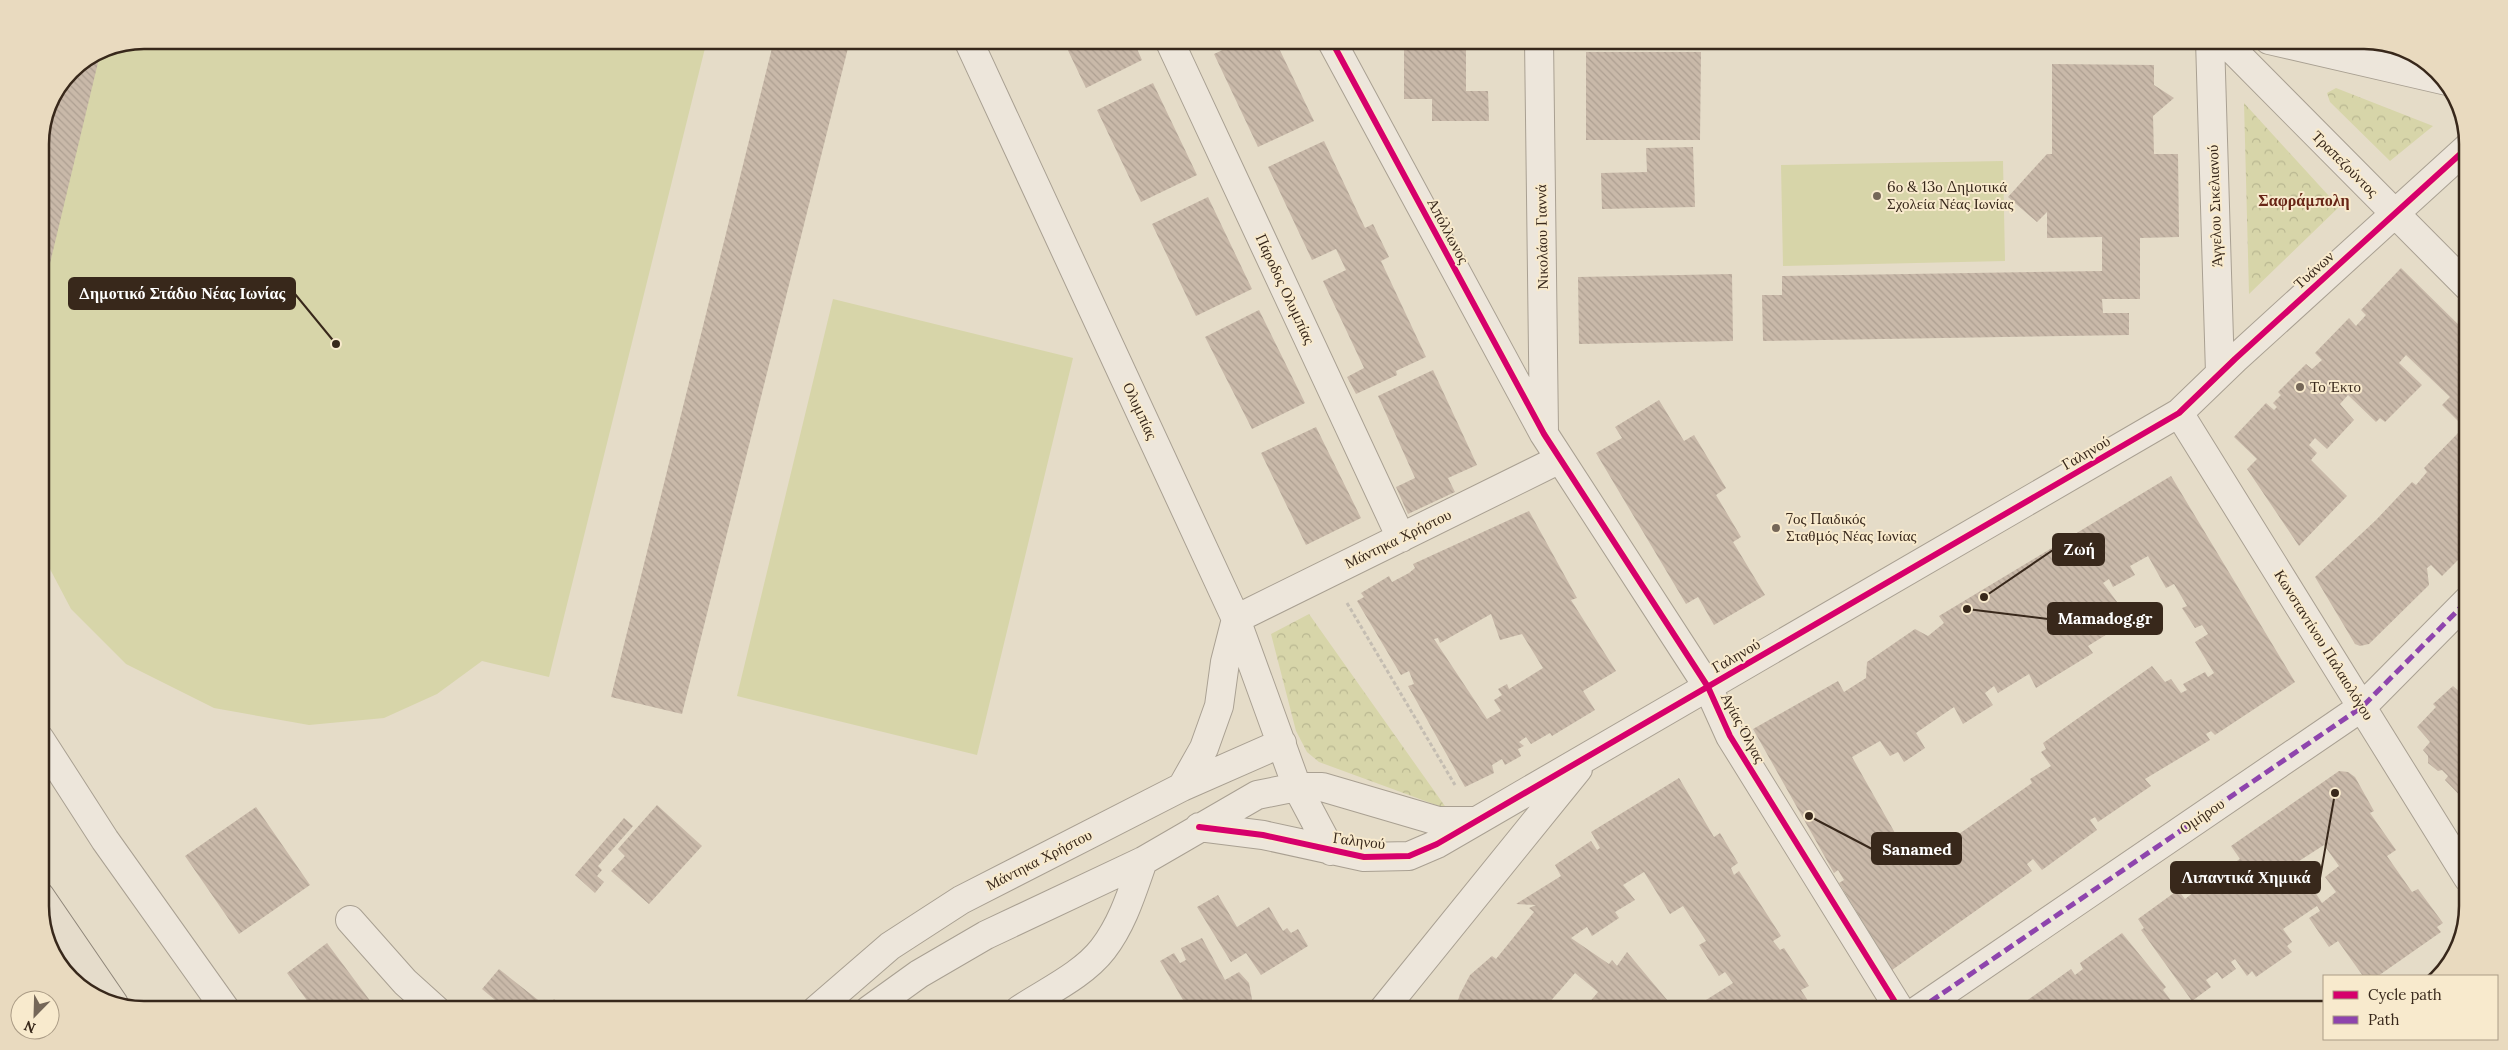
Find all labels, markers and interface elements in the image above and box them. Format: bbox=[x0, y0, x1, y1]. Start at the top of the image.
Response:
street label: Τραπεζούντος bbox=[2308, 126, 2383, 201]
street label: Άγγελου Σικελιανού bbox=[2203, 144, 2226, 268]
place label: 6ο & 13ο Δημοτικά Σχολεία Νέας Ιωνίας bbox=[1887, 177, 2013, 213]
street label: Νικολάου Γιαννά bbox=[1531, 184, 1552, 290]
marker: 6ο & 13ο Δημοτικά Σχολεία Νέας Ιωνίας bbox=[1871, 190, 1883, 202]
district label: Σαφράμπολη bbox=[2258, 190, 2350, 210]
street label: Απόλλωνος bbox=[1423, 195, 1474, 267]
street label: Πάροδος Ολυμπίας bbox=[1252, 231, 1319, 347]
street label: Τυάνων bbox=[2290, 246, 2338, 293]
callout: Δημοτικό Στάδιο Νέας Ιωνίας bbox=[69, 278, 295, 309]
text: Δημοτικό Στάδιο Νέας Ιωνίας bbox=[79, 283, 285, 303]
place label: Το Έκτο bbox=[2310, 377, 2361, 396]
street label: Ολυμπίας bbox=[1119, 379, 1162, 442]
marker: Το Έκτο bbox=[2294, 381, 2306, 393]
street label: Γαληνού bbox=[2058, 431, 2113, 474]
street label: Μάντηκα Χρήστου bbox=[1341, 505, 1454, 573]
place label: 7ος Παιδικός Σταθμός Νέας Ιωνίας bbox=[1786, 509, 1917, 545]
marker: 7ος Παιδικός Σταθμός Νέας Ιωνίας bbox=[1770, 522, 1782, 534]
callout: Ζωή bbox=[2053, 534, 2104, 565]
text: Ζωή bbox=[2063, 539, 2095, 559]
street label: Κωνσταντίνου Παλαιολόγου bbox=[2270, 566, 2379, 723]
callout: Mamadog.gr bbox=[2048, 603, 2162, 634]
text: Mamadog.gr bbox=[2058, 608, 2153, 628]
street label: Γαληνού bbox=[1708, 634, 1763, 677]
street label: Αγίας Όλγας bbox=[1717, 689, 1770, 766]
street label: Ομήρου bbox=[2176, 794, 2228, 838]
street label: Μάντηκα Χρήστου bbox=[983, 825, 1095, 894]
street label: Γαληνού bbox=[1332, 828, 1386, 853]
callout: Sanamed bbox=[1872, 833, 1961, 864]
text: Sanamed bbox=[1882, 839, 1952, 859]
callout: Λιπαντικά Χημικά bbox=[2171, 862, 2320, 893]
text: Λιπαντικά Χημικά bbox=[2182, 867, 2311, 887]
legend bbox=[2323, 975, 2498, 1040]
text: Cycle path bbox=[2368, 985, 2442, 1004]
north arrow bbox=[10, 990, 60, 1040]
text: Path bbox=[2368, 1010, 2399, 1029]
text: N bbox=[21, 1016, 38, 1037]

